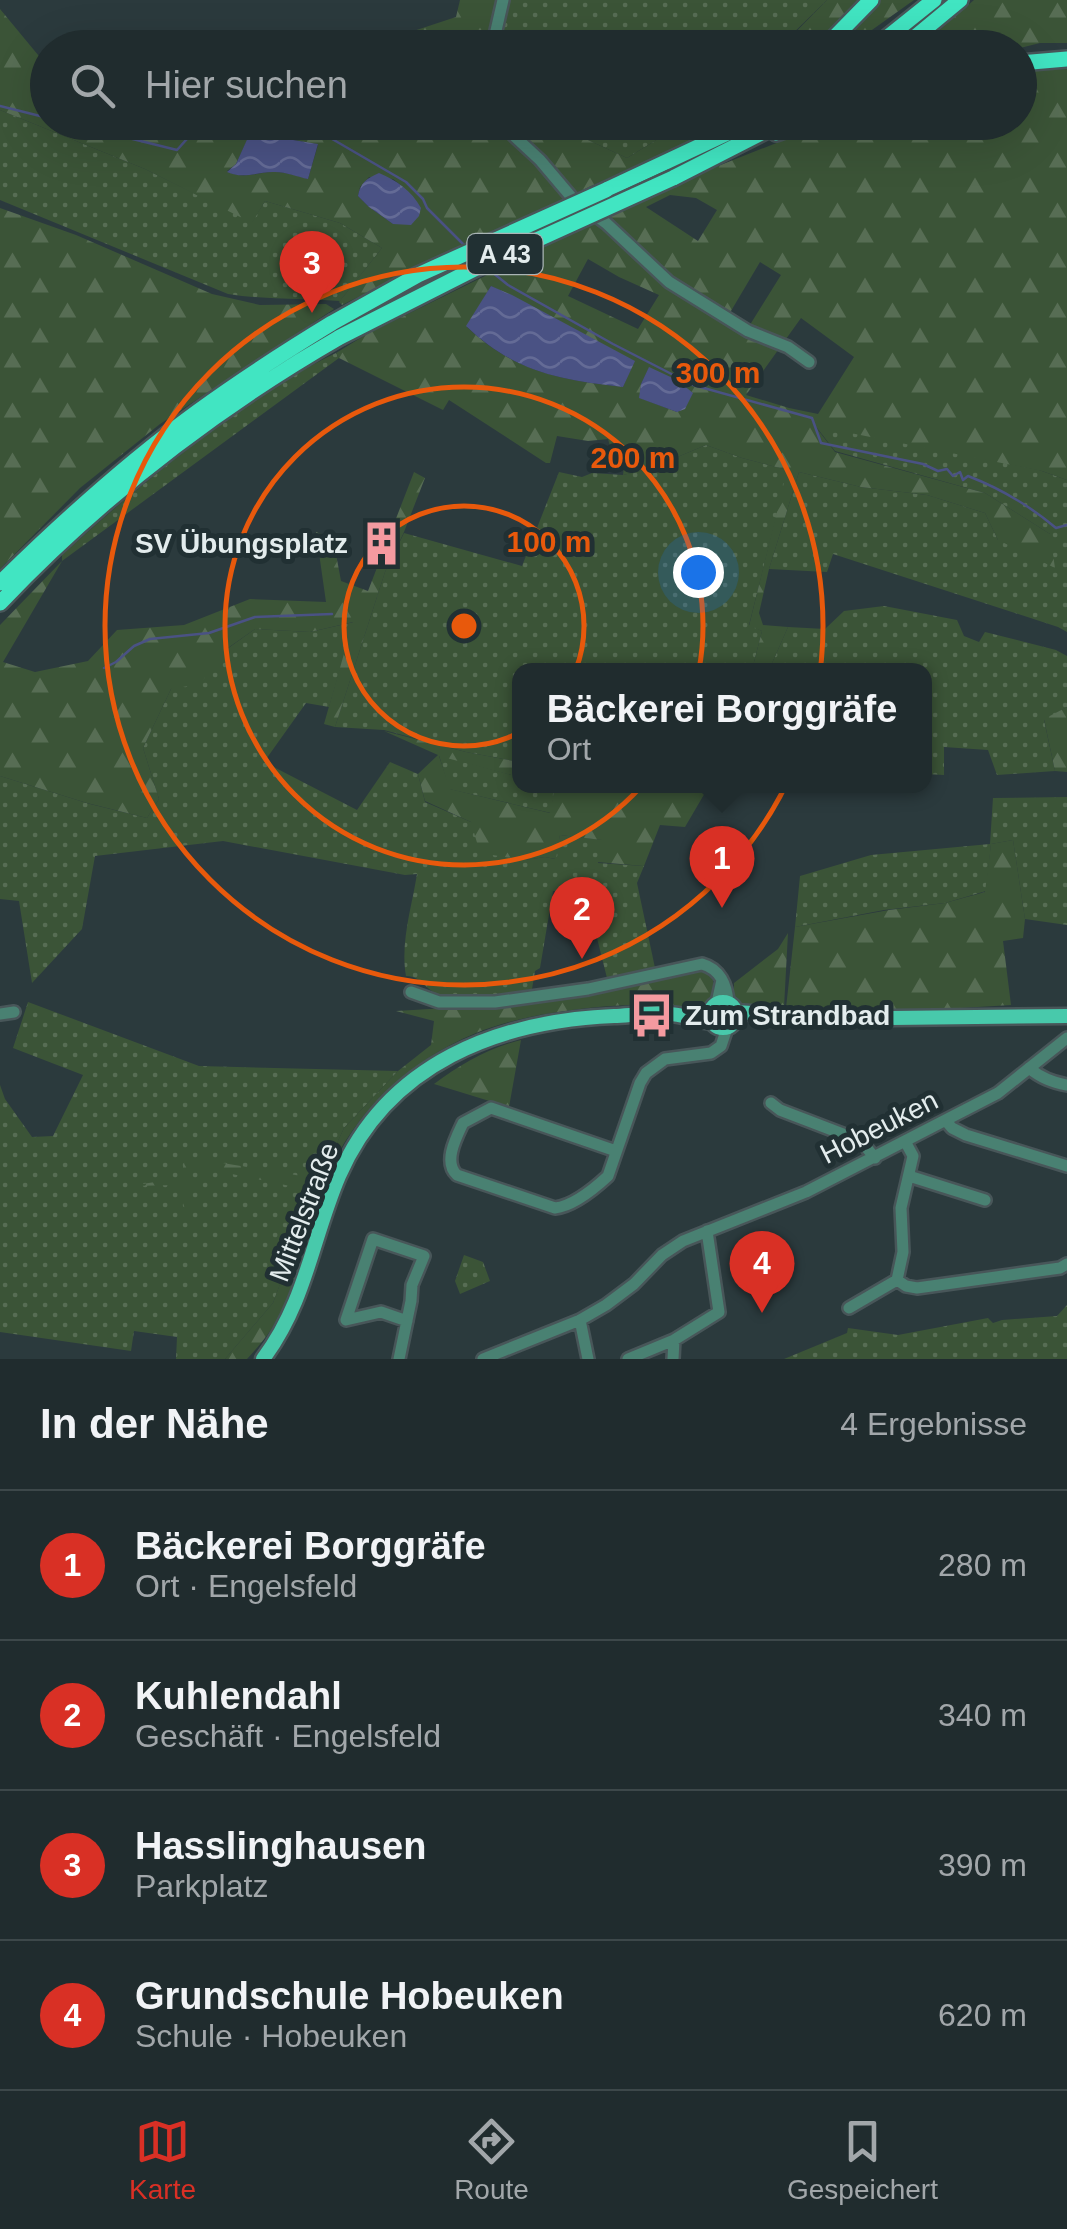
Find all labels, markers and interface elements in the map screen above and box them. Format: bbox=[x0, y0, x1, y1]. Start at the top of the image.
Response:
search box bbox=[30, 30, 1037, 140]
icon: search bbox=[65, 58, 120, 113]
text: Hier suchen bbox=[145, 64, 348, 106]
pin: 3 bbox=[280, 230, 344, 313]
road number: A 43 bbox=[468, 234, 542, 274]
text: 300 m bbox=[675, 356, 761, 389]
text: 200 m bbox=[590, 441, 676, 474]
building icon: SV Übungsplatz bbox=[357, 519, 405, 567]
text: 100 m bbox=[506, 525, 592, 558]
place label: SV Übungsplatz bbox=[135, 528, 348, 559]
your location bbox=[673, 547, 724, 598]
centre of rings bbox=[446, 608, 482, 644]
popup bbox=[512, 663, 932, 793]
text: Bäckerei Borggräfe bbox=[547, 688, 897, 730]
text: Ort bbox=[547, 731, 591, 767]
pin: 1 bbox=[690, 826, 754, 908]
pin: 2 bbox=[550, 876, 614, 959]
bus stop icon: Zum Strandbad bbox=[628, 991, 676, 1039]
place label: Zum Strandbad bbox=[685, 1000, 890, 1031]
street label: Hobeuken bbox=[815, 1084, 943, 1170]
street label: Mittelstraße bbox=[263, 1138, 345, 1286]
pin: 4 bbox=[730, 1230, 794, 1313]
text: In der Nähe bbox=[40, 1400, 269, 1447]
text: 4 Ergebnisse bbox=[840, 1406, 1027, 1442]
text: Bäckerei Borggräfe bbox=[135, 1525, 486, 1567]
text: 1 bbox=[64, 1547, 81, 1583]
text: 280 m bbox=[938, 1547, 1027, 1583]
text: Ort · Engelsfeld bbox=[135, 1568, 357, 1604]
text: Kuhlendahl bbox=[135, 1675, 342, 1717]
text: 2 bbox=[64, 1697, 81, 1733]
text: 340 m bbox=[938, 1697, 1027, 1733]
text: Geschäft · Engelsfeld bbox=[135, 1718, 441, 1754]
text: Hasslinghausen bbox=[135, 1825, 426, 1867]
text: 3 bbox=[64, 1847, 81, 1883]
text: 390 m bbox=[938, 1847, 1027, 1883]
text: Parkplatz bbox=[135, 1868, 268, 1904]
text: Grundschule Hobeuken bbox=[135, 1975, 564, 2017]
text: 4 bbox=[64, 1997, 81, 2033]
text: 620 m bbox=[938, 1997, 1027, 2033]
text: Schule · Hobeuken bbox=[135, 2018, 407, 2054]
tab: Karte bbox=[129, 2114, 196, 2206]
tab: Route bbox=[454, 2114, 529, 2206]
tab: Gespeichert bbox=[787, 2114, 938, 2206]

